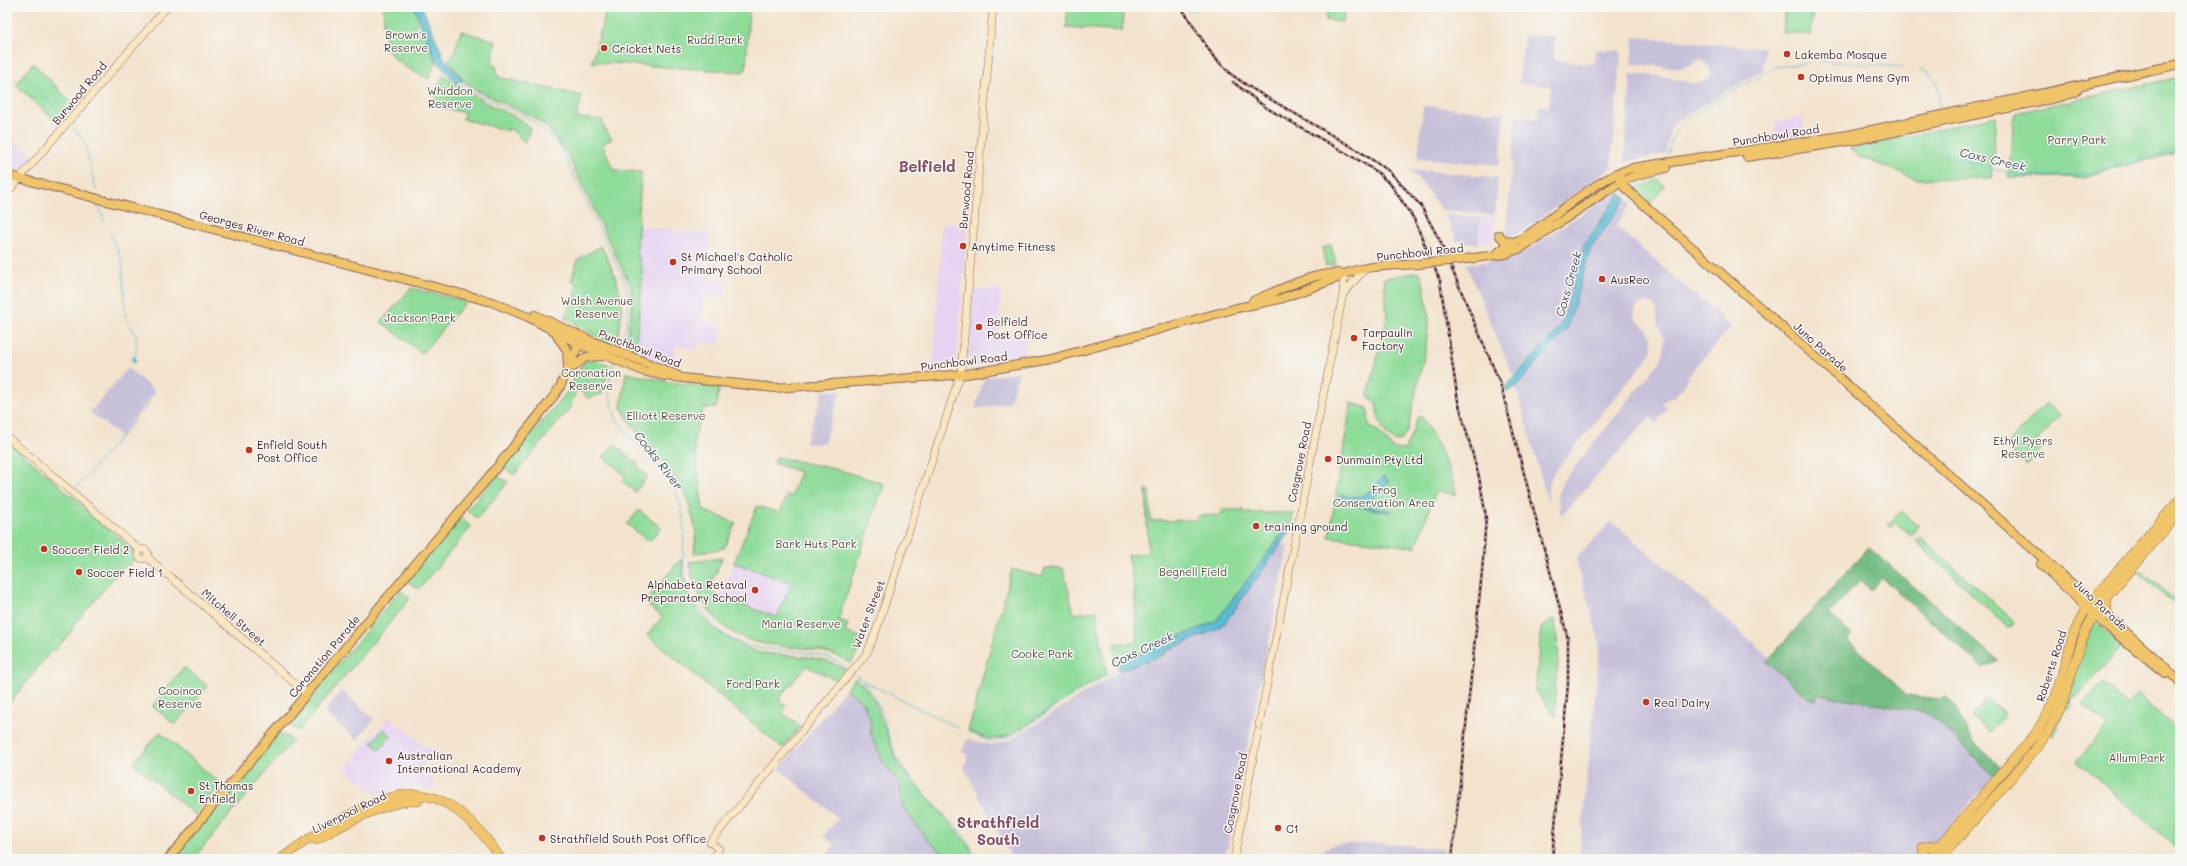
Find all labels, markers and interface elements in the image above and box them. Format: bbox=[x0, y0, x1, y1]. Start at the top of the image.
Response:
park label: Brown's Reserve bbox=[384, 27, 428, 55]
park label: Rudd Park bbox=[687, 32, 743, 47]
place label: Cricket Nets bbox=[612, 41, 681, 56]
marker: Cricket Nets bbox=[599, 43, 609, 53]
place label: Lakemba Mosque bbox=[1795, 47, 1887, 62]
marker: Lakemba Mosque bbox=[1782, 49, 1792, 59]
street label: Burwood Road bbox=[48, 58, 110, 128]
place label: Optimus Mens Gym bbox=[1809, 70, 1910, 85]
marker: Optimus Mens Gym bbox=[1796, 72, 1806, 82]
park label: Whiddon Reserve bbox=[427, 83, 473, 111]
street label: Punchbowl Road bbox=[1732, 121, 1820, 149]
park label: Parry Park bbox=[2048, 132, 2107, 147]
water label: Coxs Creek bbox=[1958, 144, 2028, 175]
street label: Burwood Road bbox=[955, 151, 977, 229]
district label: Belfield bbox=[898, 156, 956, 176]
street label: Georges River Road bbox=[198, 207, 306, 249]
place label: Anytime Fitness bbox=[971, 239, 1056, 254]
street label: Punchbowl Road bbox=[1376, 240, 1464, 264]
marker: Anytime Fitness bbox=[958, 241, 968, 251]
place label: St Michael's Catholic Primary School bbox=[681, 249, 793, 277]
water label: Coxs Creek bbox=[1551, 249, 1585, 319]
marker: St Michael's Catholic Primary School bbox=[668, 257, 678, 267]
place label: AusReo bbox=[1610, 272, 1650, 287]
marker: AusReo bbox=[1597, 274, 1607, 284]
park label: Walsh Avenue Reserve bbox=[561, 293, 633, 321]
park label: Jackson Park bbox=[384, 310, 456, 325]
place label: Belfield Post Office bbox=[987, 314, 1048, 342]
street label: Juno Parade bbox=[1791, 319, 1851, 375]
marker: Belfield Post Office bbox=[974, 322, 984, 332]
street label: Punchbowl Road bbox=[597, 325, 683, 371]
place label: Tarpaulin Factory bbox=[1362, 325, 1412, 353]
marker: Tarpaulin Factory bbox=[1349, 333, 1359, 343]
street label: Punchbowl Road bbox=[920, 348, 1008, 374]
park label: Coronation Reserve bbox=[561, 365, 621, 393]
park label: Elliott Reserve bbox=[626, 408, 706, 423]
street label: Cosgrove Road bbox=[1284, 420, 1314, 504]
water label: Cooks River bbox=[631, 427, 687, 493]
park label: Ethyl Pyers Reserve bbox=[1993, 433, 2053, 461]
place label: Enfield South Post Office bbox=[257, 437, 327, 465]
marker: Enfield South Post Office bbox=[244, 445, 254, 455]
place label: Dunmain Pty Ltd bbox=[1336, 452, 1423, 467]
marker: Dunmain Pty Ltd bbox=[1323, 454, 1333, 464]
park label: Frog Conservation Area bbox=[1333, 482, 1435, 510]
place label: training ground bbox=[1264, 519, 1348, 534]
marker: training ground bbox=[1251, 521, 1261, 531]
park label: Bark Huts Park bbox=[775, 536, 857, 551]
place label: Soccer Field 2 bbox=[52, 542, 129, 557]
marker: Soccer Field 2 bbox=[39, 544, 49, 554]
park label: Begnell Field bbox=[1159, 564, 1227, 579]
place label: Soccer Field 1 bbox=[87, 565, 163, 580]
marker: Soccer Field 1 bbox=[74, 567, 84, 577]
street label: Juno Parade bbox=[2071, 576, 2131, 634]
place label: Alphabeta Retaval Preparatory School bbox=[641, 577, 747, 605]
street label: Water Street bbox=[848, 577, 888, 650]
street label: Mitchell Street bbox=[199, 585, 269, 649]
marker: Alphabeta Retaval Preparatory School bbox=[750, 585, 760, 595]
street label: Coronation Parade bbox=[285, 611, 363, 700]
park label: Maria Reserve bbox=[761, 616, 841, 631]
water label: Coxs Creek bbox=[1108, 627, 1176, 670]
street label: Roberts Road bbox=[2032, 628, 2070, 704]
park label: Cooke Park bbox=[1011, 646, 1073, 661]
park label: Ford Park bbox=[726, 676, 780, 691]
park label: Cooinoo Reserve bbox=[158, 683, 202, 711]
place label: Real Dairy bbox=[1654, 695, 1710, 710]
marker: Real Dairy bbox=[1641, 697, 1651, 707]
place label: Australian International Academy bbox=[397, 748, 521, 776]
park label: Allum Park bbox=[2109, 750, 2165, 765]
street label: Cosgrove Road bbox=[1220, 751, 1250, 835]
marker: Australian International Academy bbox=[384, 756, 394, 766]
place label: St Thomas Enfield bbox=[199, 778, 253, 806]
marker: St Thomas Enfield bbox=[186, 786, 196, 796]
street label: Liverpool Road bbox=[309, 788, 389, 836]
district label: Strathfield South bbox=[957, 812, 1040, 849]
place label: C1 bbox=[1286, 821, 1299, 836]
marker: C1 bbox=[1273, 823, 1283, 833]
place label: Strathfield South Post Office bbox=[550, 831, 707, 846]
marker: Strathfield South Post Office bbox=[537, 833, 547, 843]

